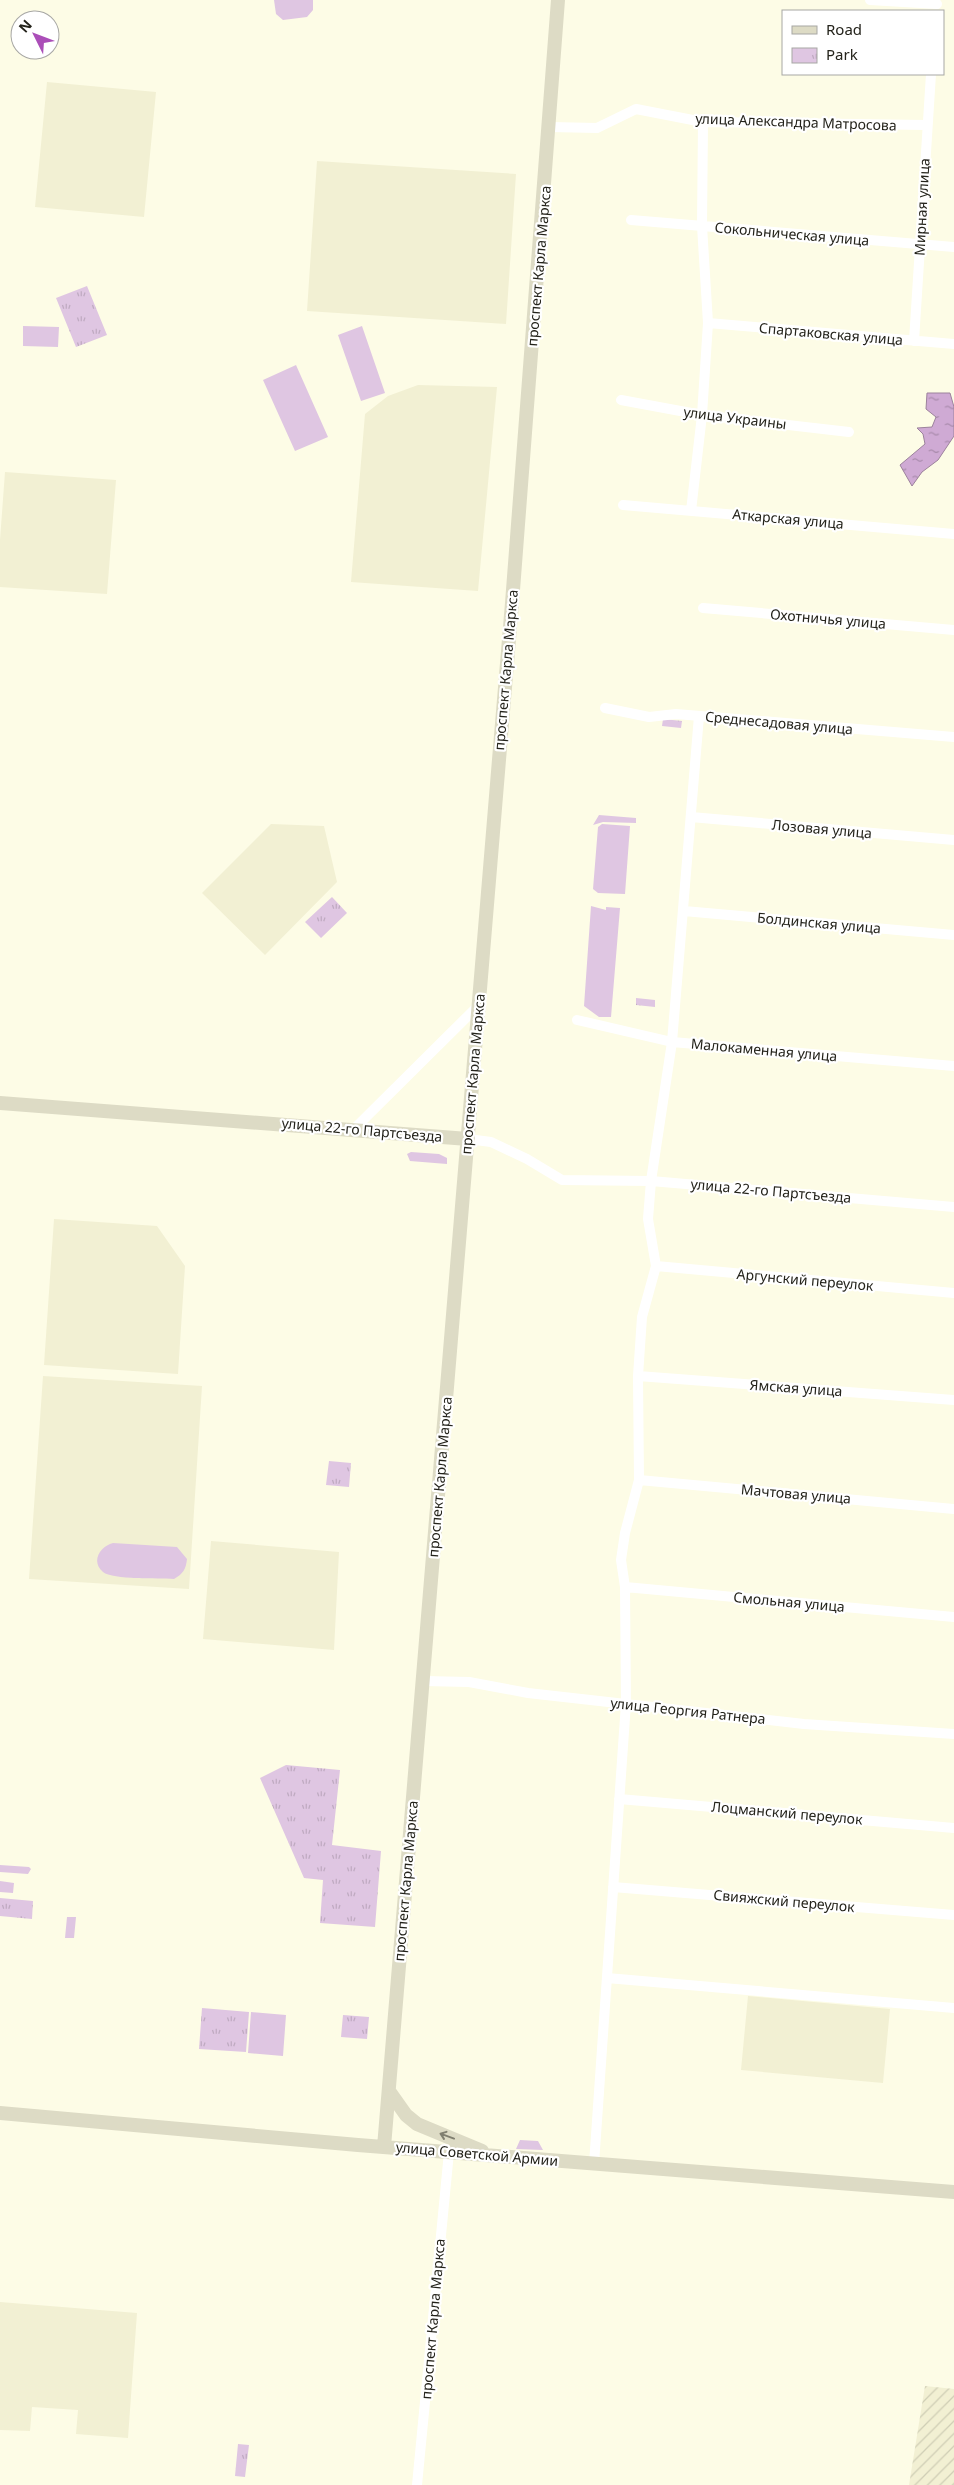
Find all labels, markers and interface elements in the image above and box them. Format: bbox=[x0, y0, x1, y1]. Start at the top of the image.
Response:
north arrow bbox=[10, 10, 60, 60]
legend bbox=[782, 10, 944, 75]
text: N bbox=[14, 15, 36, 37]
text: Road bbox=[826, 19, 862, 39]
text: Park bbox=[826, 44, 858, 64]
street label: улица Александра Матросова bbox=[695, 108, 897, 135]
street label: Мирная улица bbox=[909, 158, 934, 256]
street label: проспект Карла Маркса bbox=[522, 185, 555, 347]
street label: Сокольническая улица bbox=[714, 217, 870, 250]
street label: Спартаковская улица bbox=[758, 318, 904, 349]
street label: улица Украины bbox=[683, 402, 788, 433]
street label: Аткарская улица bbox=[732, 504, 845, 533]
street label: проспект Карла Маркса bbox=[489, 589, 522, 751]
street label: Охотничья улица bbox=[769, 604, 887, 633]
street label: Среднесадовая улица bbox=[704, 707, 854, 738]
street label: Лозовая улица bbox=[771, 815, 873, 842]
street label: Болдинская улица bbox=[756, 908, 882, 937]
street label: проспект Карла Маркса bbox=[456, 993, 489, 1155]
street label: Малокаменная улица bbox=[690, 1034, 838, 1065]
street label: улица 22-го Партсъезда bbox=[281, 1113, 443, 1146]
street label: улица 22-го Партсъезда bbox=[690, 1174, 852, 1207]
street label: Аргунский переулок bbox=[736, 1264, 875, 1295]
street label: Ямская улица bbox=[749, 1375, 843, 1400]
street label: проспект Карла Маркса bbox=[423, 1396, 456, 1558]
street label: Мачтовая улица bbox=[740, 1479, 852, 1508]
street label: Смольная улица bbox=[733, 1587, 845, 1616]
street label: улица Георгия Ратнера bbox=[610, 1693, 767, 1728]
street label: Лоцманский переулок bbox=[711, 1796, 864, 1829]
street label: проспект Карла Маркса bbox=[389, 1800, 422, 1962]
street label: Свияжский переулок bbox=[713, 1885, 856, 1916]
one-way arrow bbox=[440, 2131, 455, 2140]
street label: улица Советской Армии bbox=[395, 2137, 559, 2170]
street label: проспект Карла Маркса bbox=[416, 2238, 449, 2400]

